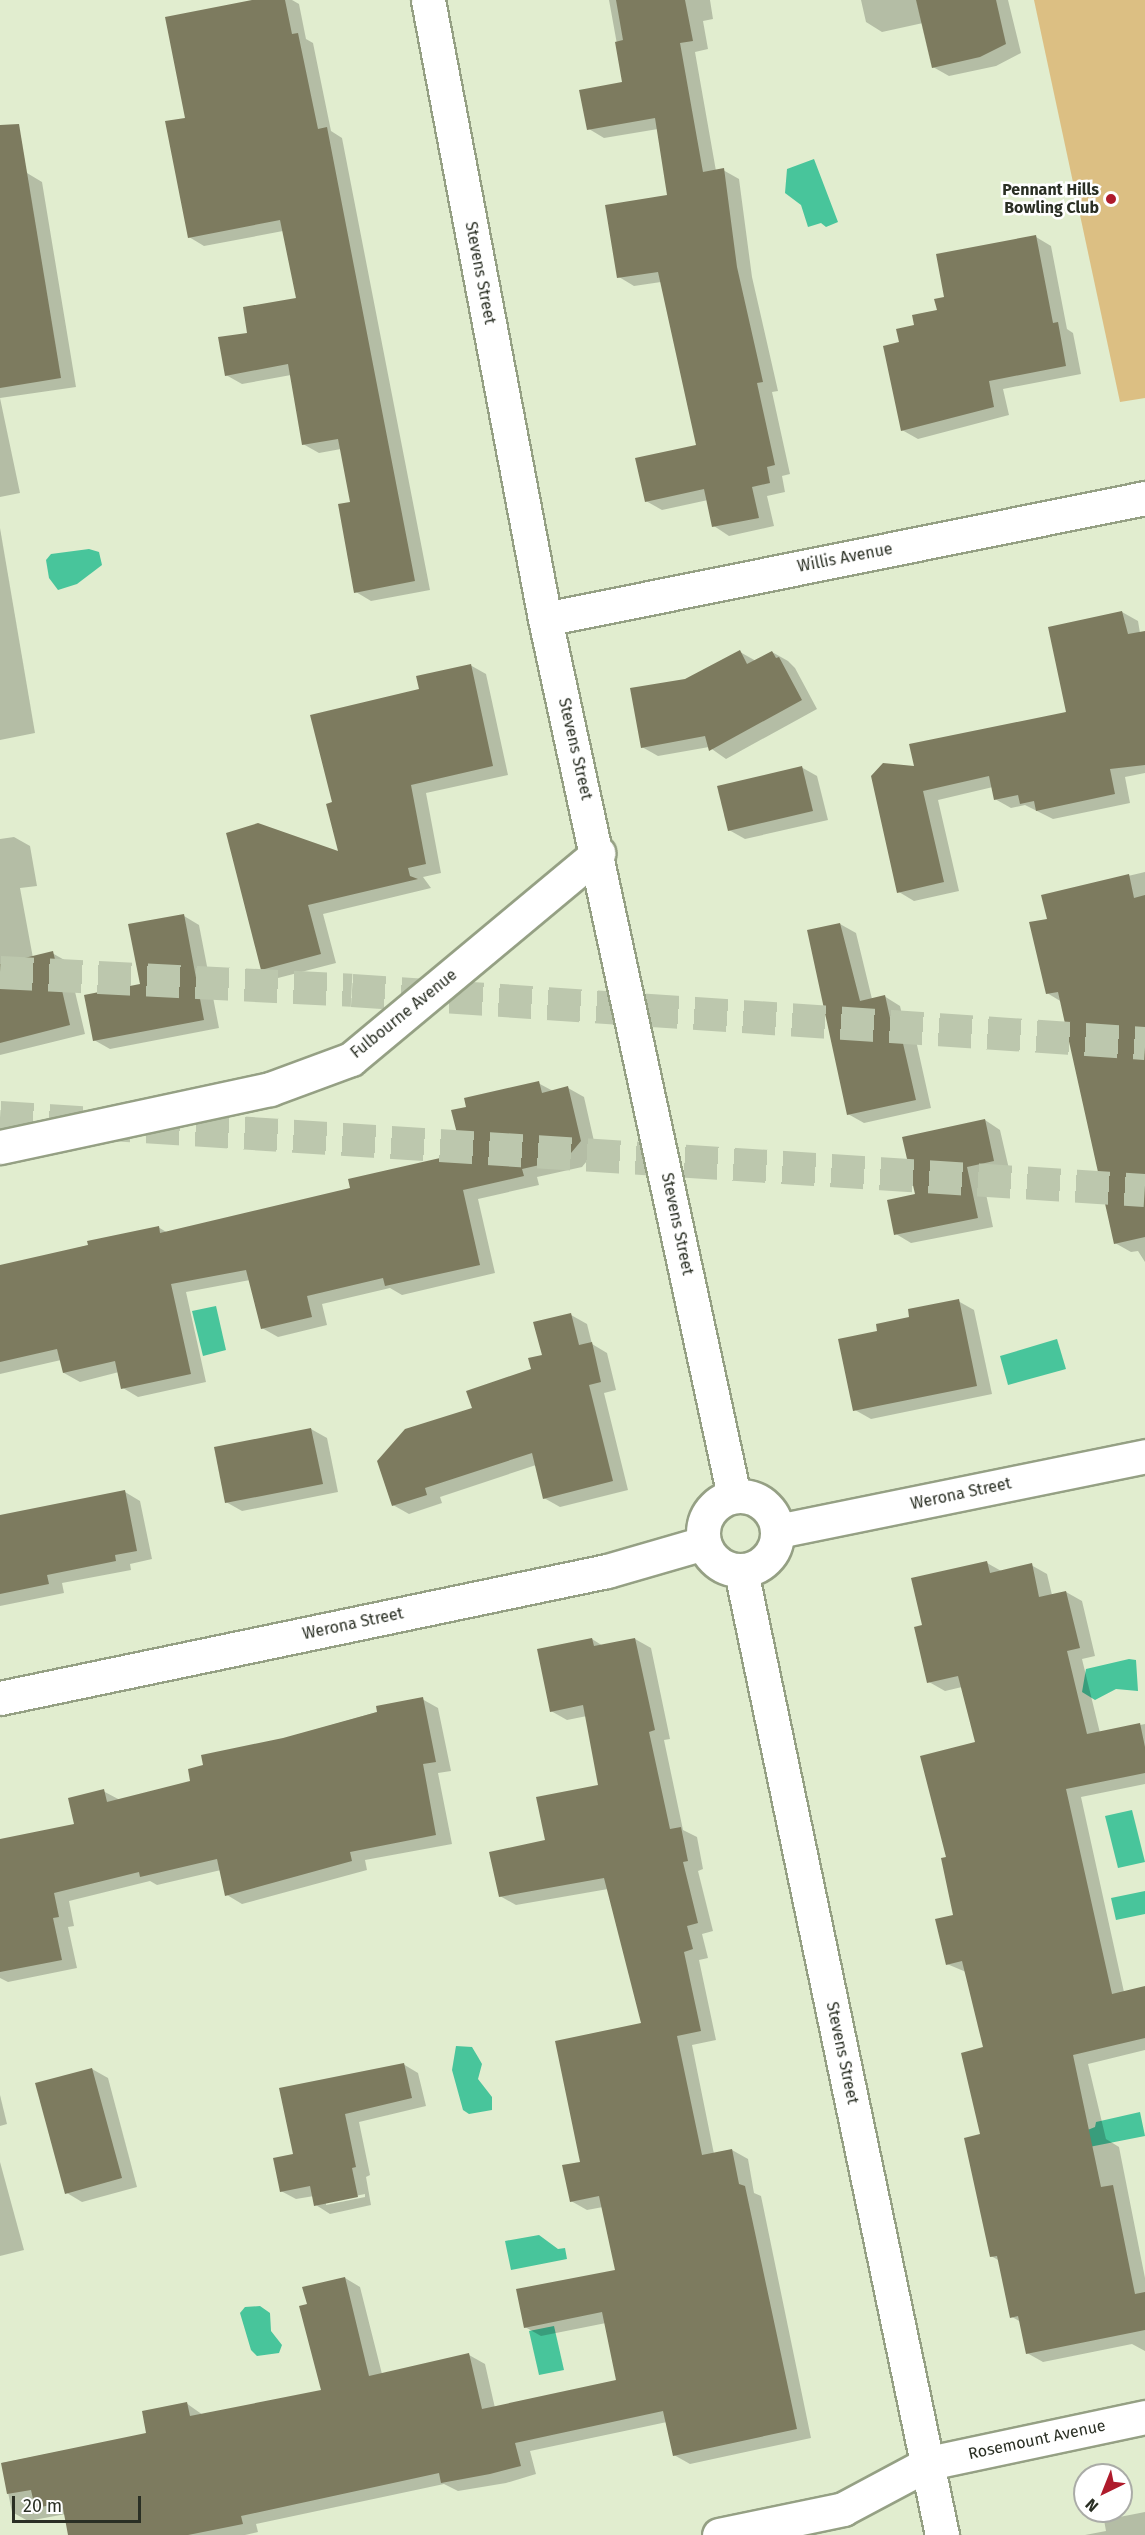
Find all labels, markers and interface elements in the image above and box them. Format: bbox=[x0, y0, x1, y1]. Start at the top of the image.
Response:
place label: Pennant Hills Bowling Club bbox=[1002, 180, 1099, 218]
marker: Pennant Hills Bowling Club bbox=[1104, 192, 1118, 206]
street label: Stevens Street bbox=[461, 220, 499, 326]
street label: Willis Avenue bbox=[796, 539, 894, 577]
street label: Stevens Street bbox=[554, 696, 596, 802]
street label: Fulbourne Avenue bbox=[347, 965, 461, 1063]
street label: Stevens Street bbox=[657, 1171, 697, 1277]
street label: Werona Street bbox=[909, 1474, 1013, 1514]
street label: Werona Street bbox=[301, 1604, 405, 1644]
street label: Stevens Street bbox=[822, 2000, 862, 2106]
street label: Rosemount Avenue bbox=[967, 2416, 1107, 2464]
north arrow bbox=[1073, 2463, 1133, 2523]
scale bar bbox=[15, 2484, 144, 2522]
text: 20 m bbox=[23, 2495, 62, 2517]
text: N bbox=[1081, 2495, 1102, 2516]

